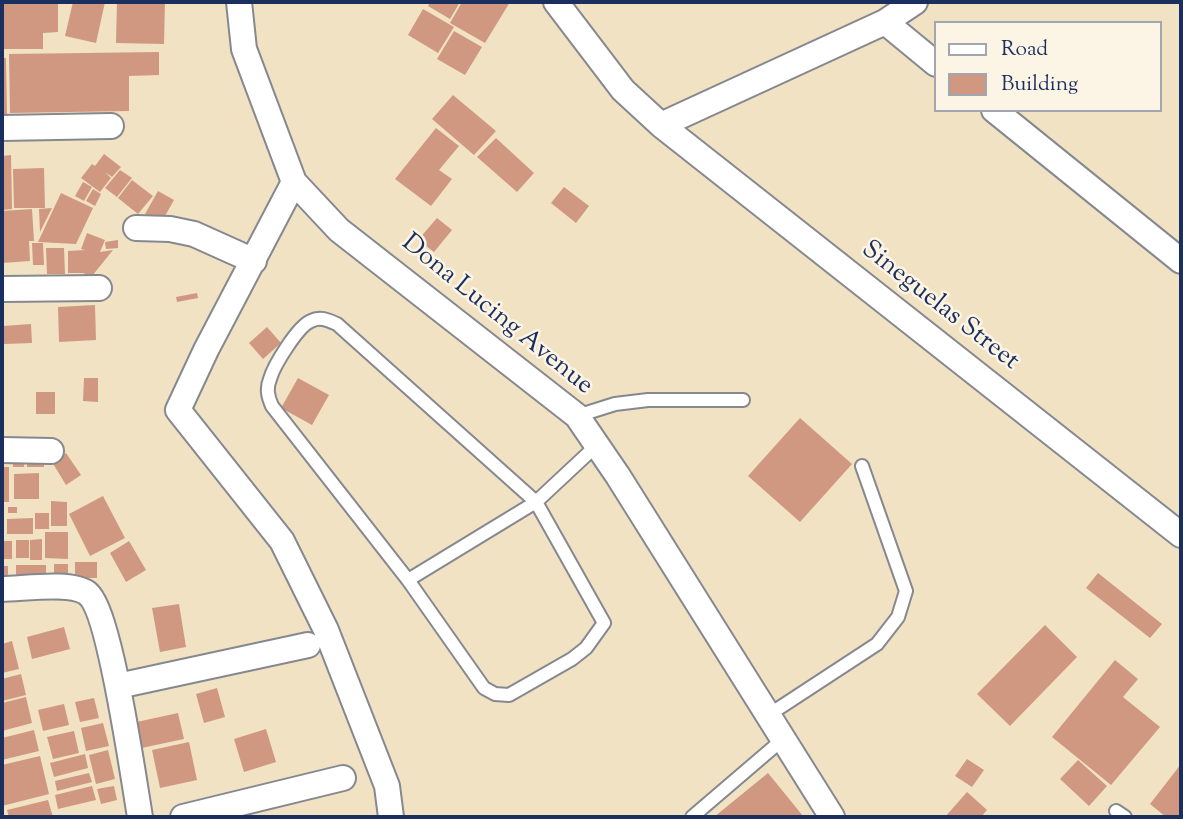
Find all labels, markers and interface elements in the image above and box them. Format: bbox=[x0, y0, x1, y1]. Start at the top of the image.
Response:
legend bbox=[934, 21, 1162, 112]
text: Road bbox=[1001, 35, 1048, 65]
text: Building bbox=[1001, 70, 1078, 100]
street label: Dona Lucing Avenue bbox=[394, 229, 598, 403]
street label: Sineguelas Street bbox=[854, 236, 1024, 378]

